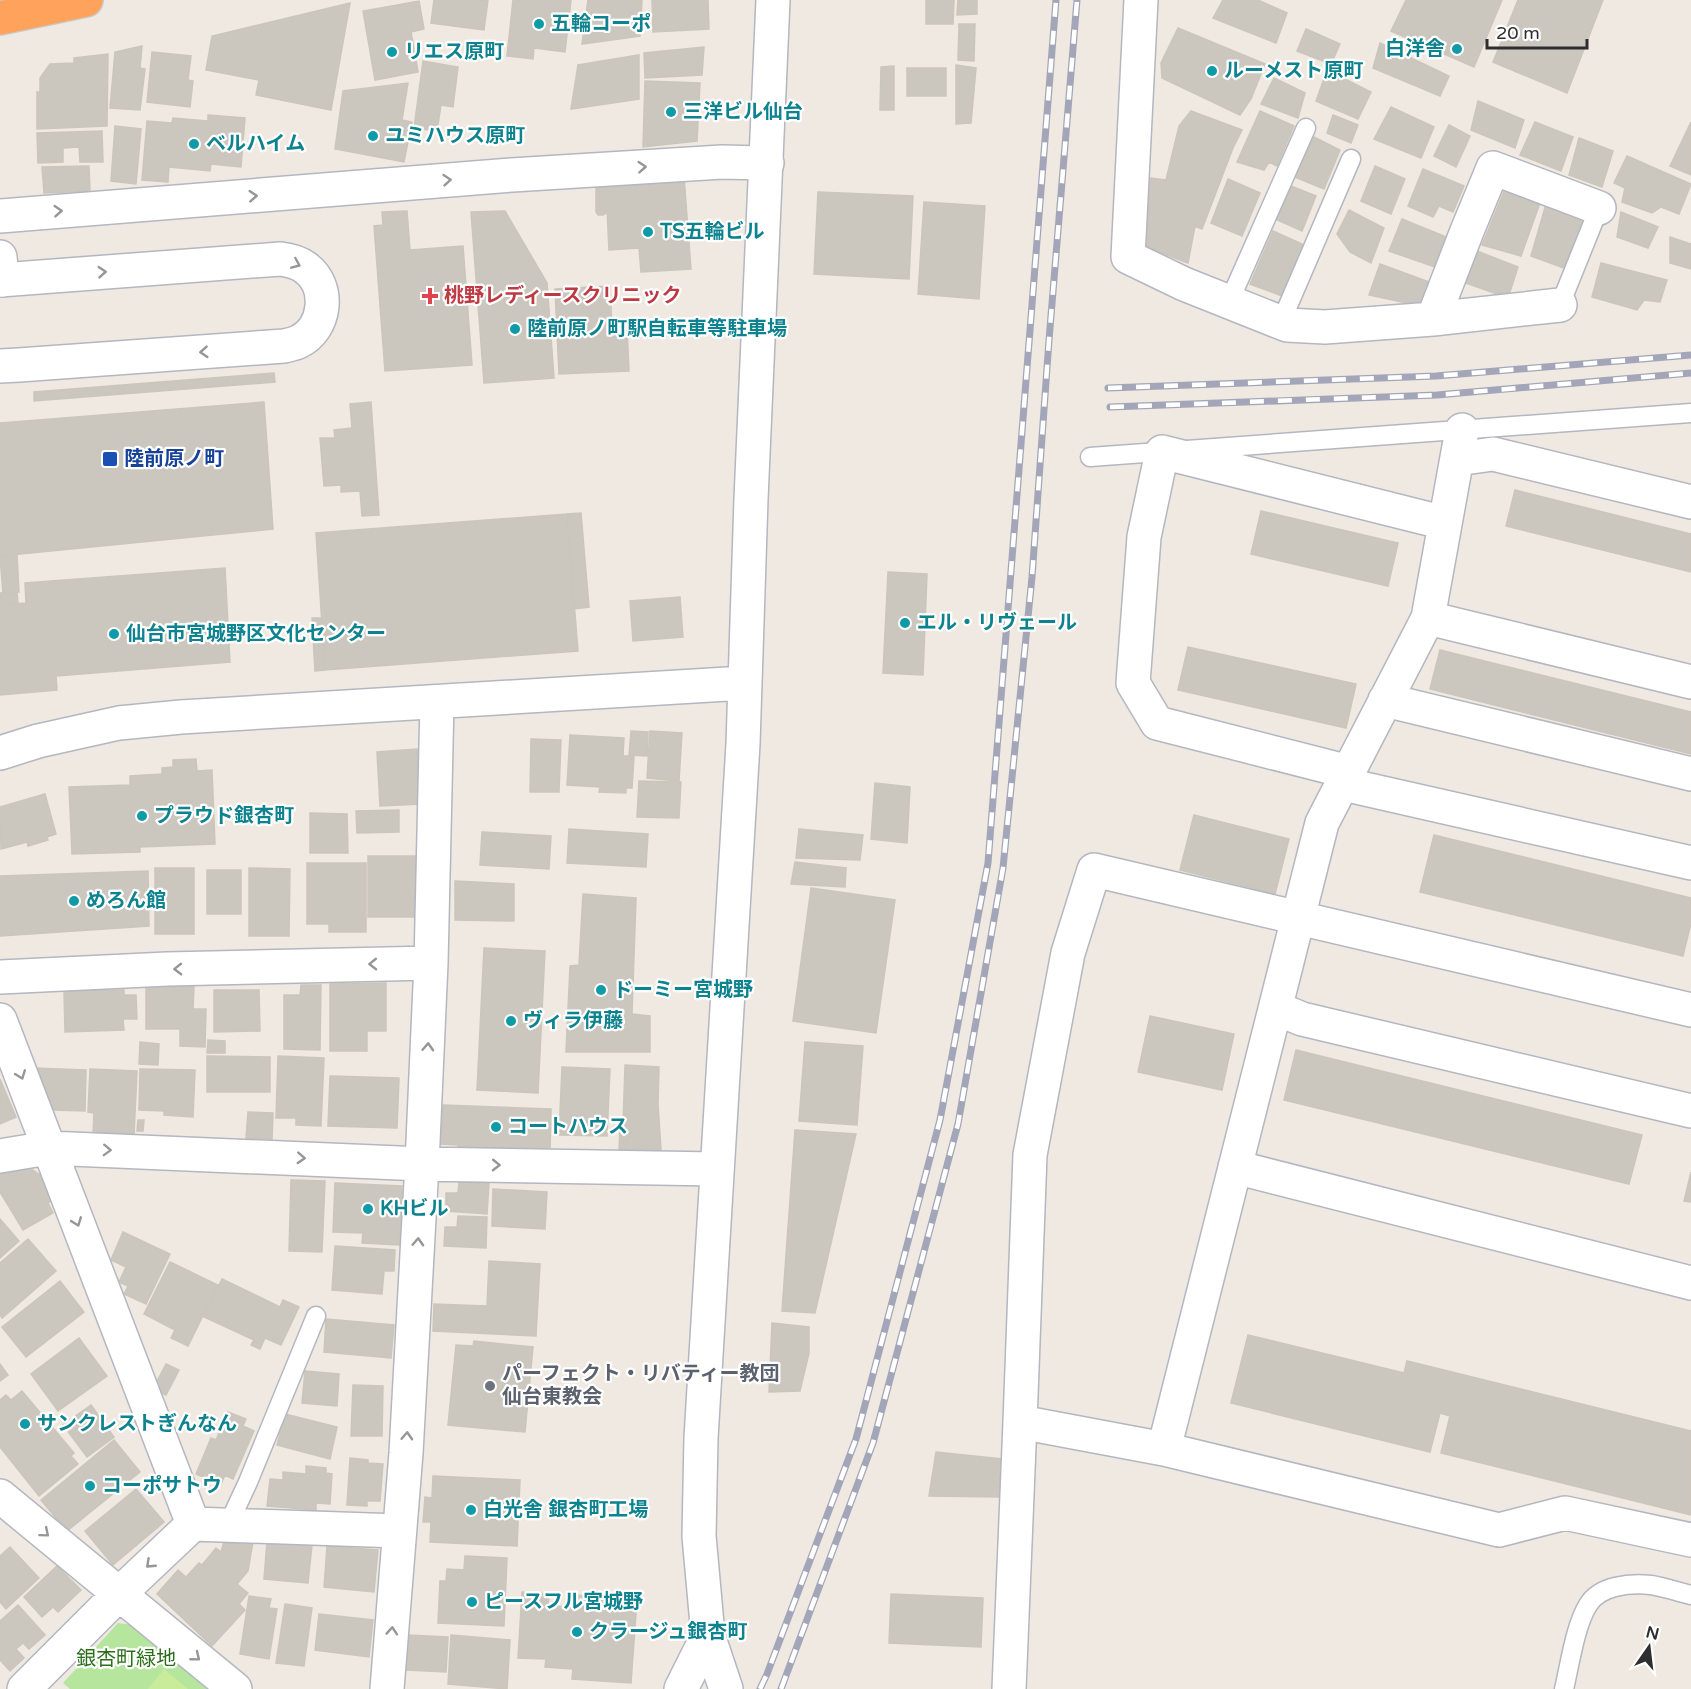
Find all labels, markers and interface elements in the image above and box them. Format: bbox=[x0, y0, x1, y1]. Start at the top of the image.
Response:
place label: 五輪コーポ bbox=[551, 12, 651, 36]
scale bar bbox=[1487, 12, 1588, 50]
marker: 五輪コーポ bbox=[532, 17, 546, 31]
text: 20 m bbox=[1496, 22, 1540, 44]
place label: 白洋舎 bbox=[1385, 37, 1445, 61]
place label: リエス原町 bbox=[404, 40, 504, 64]
marker: 白洋舎 bbox=[1450, 42, 1464, 56]
marker: リエス原町 bbox=[385, 45, 399, 59]
place label: ルーメスト原町 bbox=[1224, 59, 1363, 83]
marker: ルーメスト原町 bbox=[1205, 64, 1219, 78]
place label: 三洋ビル仙台 bbox=[683, 100, 803, 124]
marker: 三洋ビル仙台 bbox=[664, 105, 678, 119]
place label: ユミハウス原町 bbox=[385, 124, 525, 148]
marker: ユミハウス原町 bbox=[366, 129, 380, 143]
place label: ベルハイム bbox=[206, 132, 305, 156]
marker: ベルハイム bbox=[187, 137, 201, 151]
one-way arrow bbox=[637, 161, 646, 174]
one-way arrow bbox=[443, 174, 452, 187]
one-way arrow bbox=[248, 189, 257, 202]
one-way arrow bbox=[54, 205, 63, 218]
place label: TS五輪ビル bbox=[659, 220, 765, 244]
marker: TS五輪ビル bbox=[641, 225, 655, 239]
one-way arrow bbox=[289, 257, 300, 269]
one-way arrow bbox=[98, 266, 107, 279]
place label: 桃野レディースクリニック bbox=[444, 284, 682, 308]
marker: 桃野レディースクリニック bbox=[421, 287, 439, 305]
place label: 陸前原ノ町駅自転車等駐車場 bbox=[527, 317, 787, 341]
marker: 陸前原ノ町駅自転車等駐車場 bbox=[508, 322, 522, 336]
one-way arrow bbox=[199, 345, 208, 358]
place label: 陸前原ノ町 bbox=[124, 447, 224, 471]
marker: 陸前原ノ町 bbox=[101, 450, 119, 468]
place label: エル・リヴェール bbox=[917, 611, 1077, 635]
marker: エル・リヴェール bbox=[898, 616, 912, 630]
place label: 仙台市宮城野区文化センター bbox=[126, 622, 386, 646]
marker: 仙台市宮城野区文化センター bbox=[107, 627, 121, 641]
place label: プラウド銀杏町 bbox=[154, 804, 294, 828]
marker: プラウド銀杏町 bbox=[135, 809, 149, 823]
place label: めろん館 bbox=[86, 889, 166, 913]
marker: めろん館 bbox=[67, 894, 81, 908]
one-way arrow bbox=[368, 958, 377, 971]
one-way arrow bbox=[173, 963, 182, 975]
place label: ドーミー宮城野 bbox=[613, 978, 753, 1002]
marker: ドーミー宮城野 bbox=[594, 983, 608, 997]
place label: ヴィラ伊藤 bbox=[523, 1009, 623, 1033]
marker: ヴィラ伊藤 bbox=[504, 1014, 518, 1028]
one-way arrow bbox=[421, 1042, 434, 1051]
one-way arrow bbox=[13, 1069, 26, 1080]
place label: コートハウス bbox=[508, 1115, 628, 1139]
marker: コートハウス bbox=[489, 1120, 503, 1134]
one-way arrow bbox=[102, 1144, 111, 1156]
one-way arrow bbox=[297, 1152, 306, 1165]
one-way arrow bbox=[492, 1159, 501, 1171]
place label: KHビル bbox=[380, 1197, 449, 1221]
marker: KHビル bbox=[361, 1202, 375, 1216]
one-way arrow bbox=[70, 1216, 82, 1227]
one-way arrow bbox=[411, 1237, 424, 1246]
place label: パーフェクト・リバティー教団 仙台東教会 bbox=[502, 1362, 780, 1409]
marker: パーフェクト・リバティー教団 仙台東教会 bbox=[483, 1379, 497, 1393]
place label: サンクレストぎんなん bbox=[37, 1412, 237, 1436]
marker: サンクレストぎんなん bbox=[18, 1417, 32, 1431]
one-way arrow bbox=[400, 1432, 413, 1441]
place label: コーポサトウ bbox=[102, 1474, 222, 1498]
marker: コーポサトウ bbox=[83, 1479, 97, 1493]
place label: 白光舎 銀杏町工場 bbox=[483, 1498, 648, 1522]
marker: 白光舎 銀杏町工場 bbox=[464, 1503, 478, 1517]
one-way arrow bbox=[38, 1526, 49, 1537]
one-way arrow bbox=[147, 1557, 157, 1568]
place label: ピースフル宮城野 bbox=[484, 1590, 643, 1614]
marker: ピースフル宮城野 bbox=[465, 1595, 479, 1609]
north arrow bbox=[1619, 1617, 1679, 1677]
place label: クラージュ銀杏町 bbox=[589, 1620, 747, 1644]
text: N bbox=[1644, 1622, 1661, 1645]
marker: クラージュ銀杏町 bbox=[570, 1625, 584, 1639]
one-way arrow bbox=[386, 1626, 399, 1635]
park label: 銀杏町緑地 bbox=[76, 1647, 176, 1671]
one-way arrow bbox=[189, 1649, 200, 1660]

